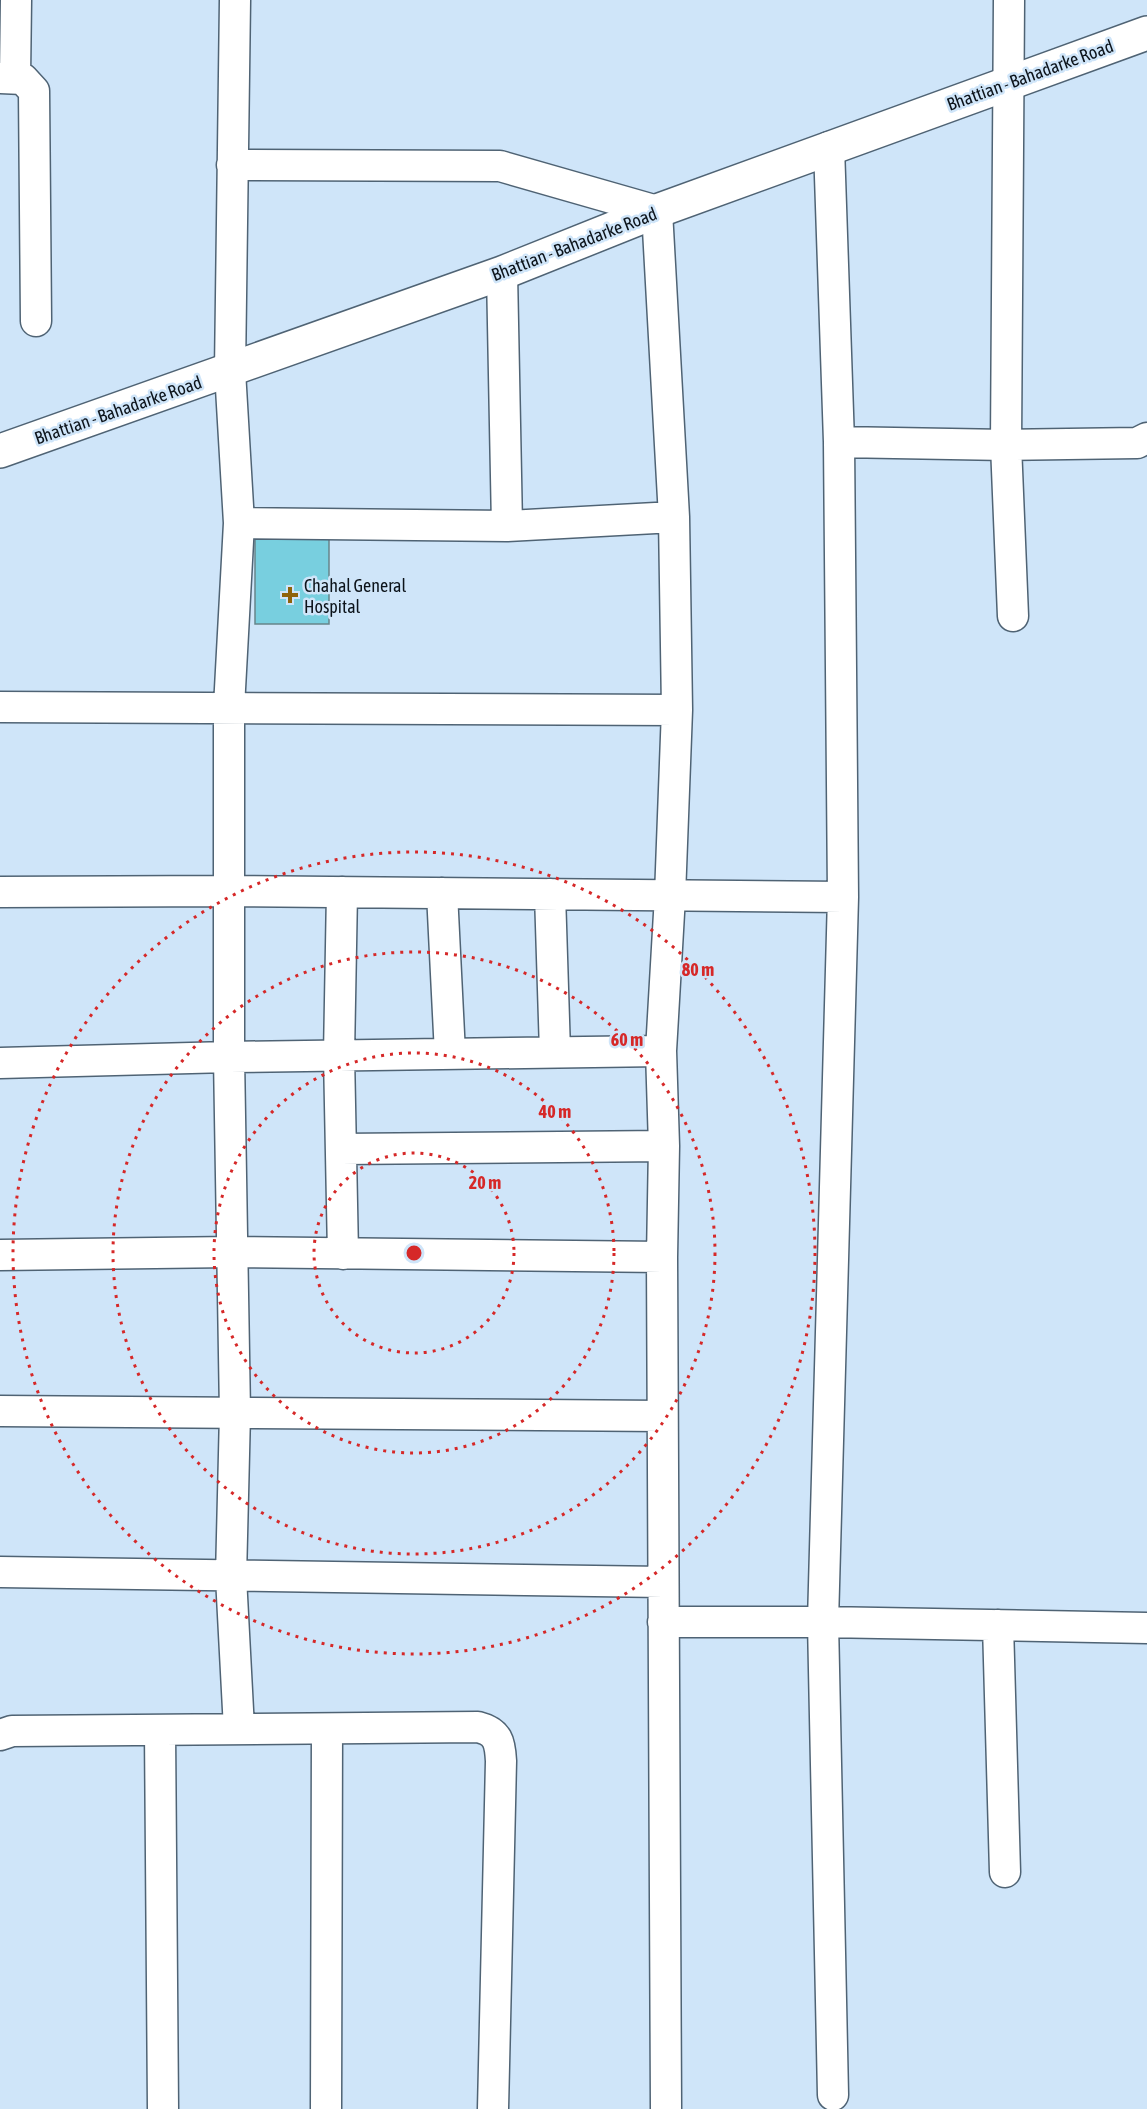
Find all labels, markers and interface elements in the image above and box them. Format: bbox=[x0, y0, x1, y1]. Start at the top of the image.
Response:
street label: Bhattian - Bahadarke Road bbox=[944, 35, 1116, 115]
street label: Bhattian - Bahadarke Road bbox=[488, 203, 660, 285]
street label: Bhattian - Bahadarke Road bbox=[32, 372, 204, 448]
place label: Chahal General Hospital bbox=[304, 575, 406, 617]
marker: Chahal General Hospital bbox=[281, 586, 299, 604]
text: 80 m bbox=[682, 959, 714, 980]
text: 60 m bbox=[611, 1029, 643, 1050]
text: 40 m bbox=[538, 1101, 571, 1122]
text: 20 m bbox=[469, 1172, 501, 1193]
centre of rings bbox=[404, 1243, 424, 1263]

